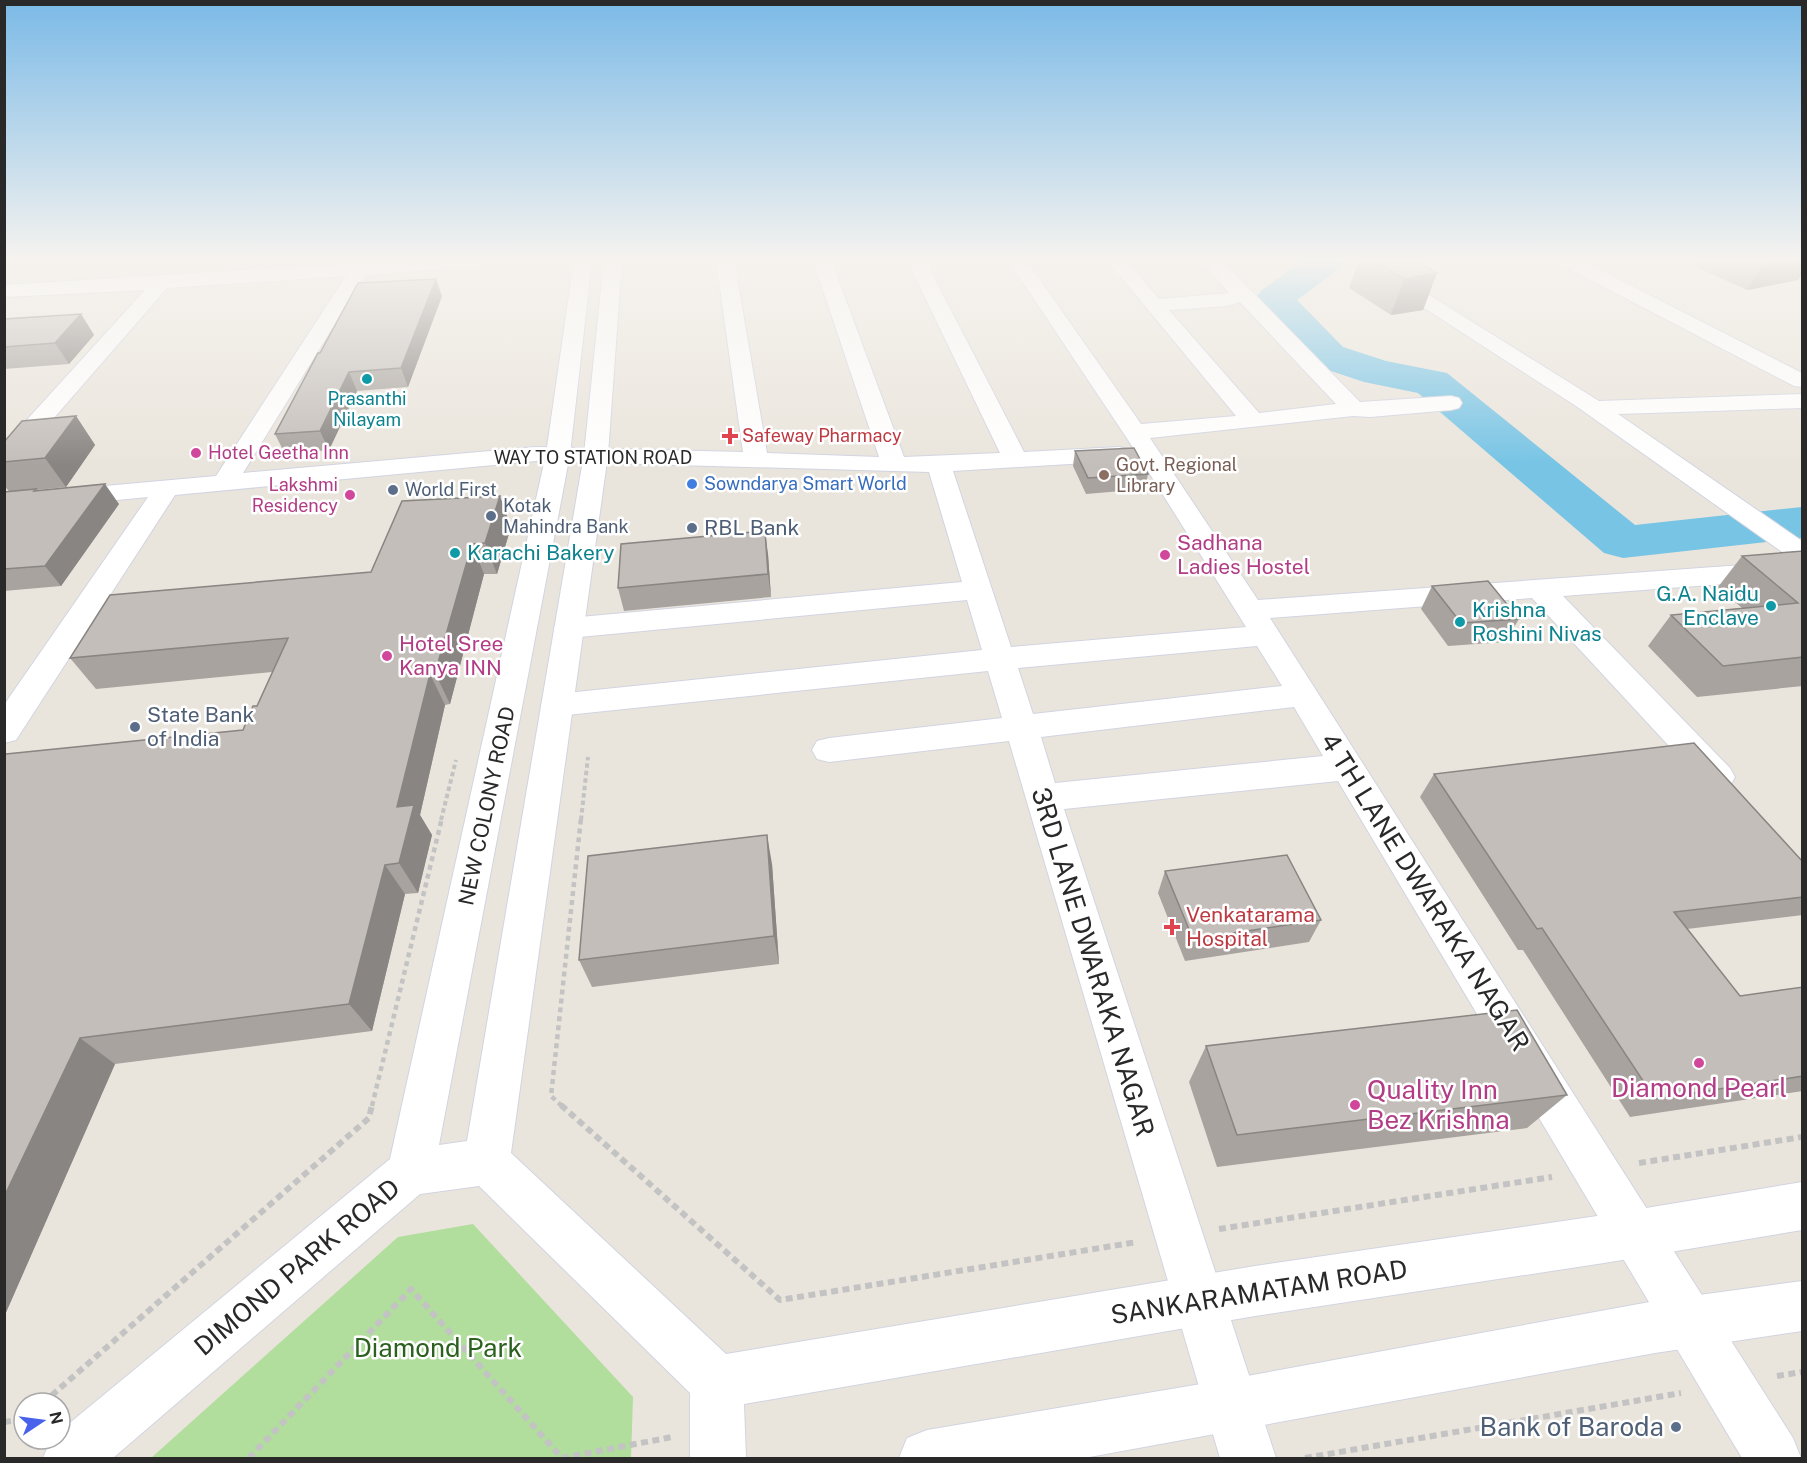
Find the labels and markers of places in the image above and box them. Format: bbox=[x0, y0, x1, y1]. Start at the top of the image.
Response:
marker: Prasanthi Nilayam bbox=[360, 372, 374, 386]
place label: Prasanthi Nilayam bbox=[328, 388, 406, 430]
place label: Safeway Pharmacy bbox=[742, 425, 902, 446]
marker: Safeway Pharmacy bbox=[723, 429, 737, 443]
place label: Hotel Geetha Inn bbox=[208, 442, 349, 463]
marker: Hotel Geetha Inn bbox=[189, 446, 203, 460]
place label: Govt. Regional Library bbox=[1116, 454, 1237, 496]
marker: Govt. Regional Library bbox=[1097, 468, 1111, 482]
place label: Sowndarya Smart World bbox=[704, 473, 907, 494]
place label: Lakshmi Residency bbox=[252, 474, 338, 516]
marker: Sowndarya Smart World bbox=[685, 477, 699, 491]
place label: World First bbox=[405, 479, 497, 500]
marker: World First bbox=[386, 483, 400, 497]
marker: Lakshmi Residency bbox=[343, 488, 357, 502]
place label: Kotak Mahindra Bank bbox=[503, 495, 629, 537]
marker: Kotak Mahindra Bank bbox=[484, 509, 498, 523]
place label: RBL Bank bbox=[704, 515, 799, 540]
marker: RBL Bank bbox=[685, 521, 699, 535]
place label: Sadhana Ladies Hostel bbox=[1177, 530, 1310, 579]
place label: Karachi Bakery bbox=[467, 540, 615, 565]
marker: Karachi Bakery bbox=[448, 546, 462, 560]
marker: Sadhana Ladies Hostel bbox=[1158, 548, 1172, 562]
place label: G.A. Naidu Enclave bbox=[1656, 581, 1759, 630]
place label: Krishna Roshini Nivas bbox=[1472, 597, 1602, 646]
marker: G.A. Naidu Enclave bbox=[1764, 599, 1778, 613]
marker: Krishna Roshini Nivas bbox=[1453, 615, 1467, 629]
place label: Hotel Sree Kanya INN bbox=[399, 631, 503, 680]
marker: Hotel Sree Kanya INN bbox=[380, 649, 394, 663]
place label: State Bank of India bbox=[147, 702, 254, 751]
marker: State Bank of India bbox=[128, 720, 142, 734]
place label: Venkatarama Hospital bbox=[1186, 902, 1315, 951]
marker: Venkatarama Hospital bbox=[1163, 918, 1181, 936]
marker: Diamond Pearl bbox=[1692, 1056, 1706, 1070]
place label: Diamond Pearl bbox=[1611, 1072, 1787, 1103]
place label: Quality Inn Bez Krishna bbox=[1367, 1074, 1510, 1135]
marker: Quality Inn Bez Krishna bbox=[1348, 1098, 1362, 1112]
place label: Bank of Baroda bbox=[1479, 1411, 1664, 1442]
marker: Bank of Baroda bbox=[1669, 1420, 1683, 1434]

